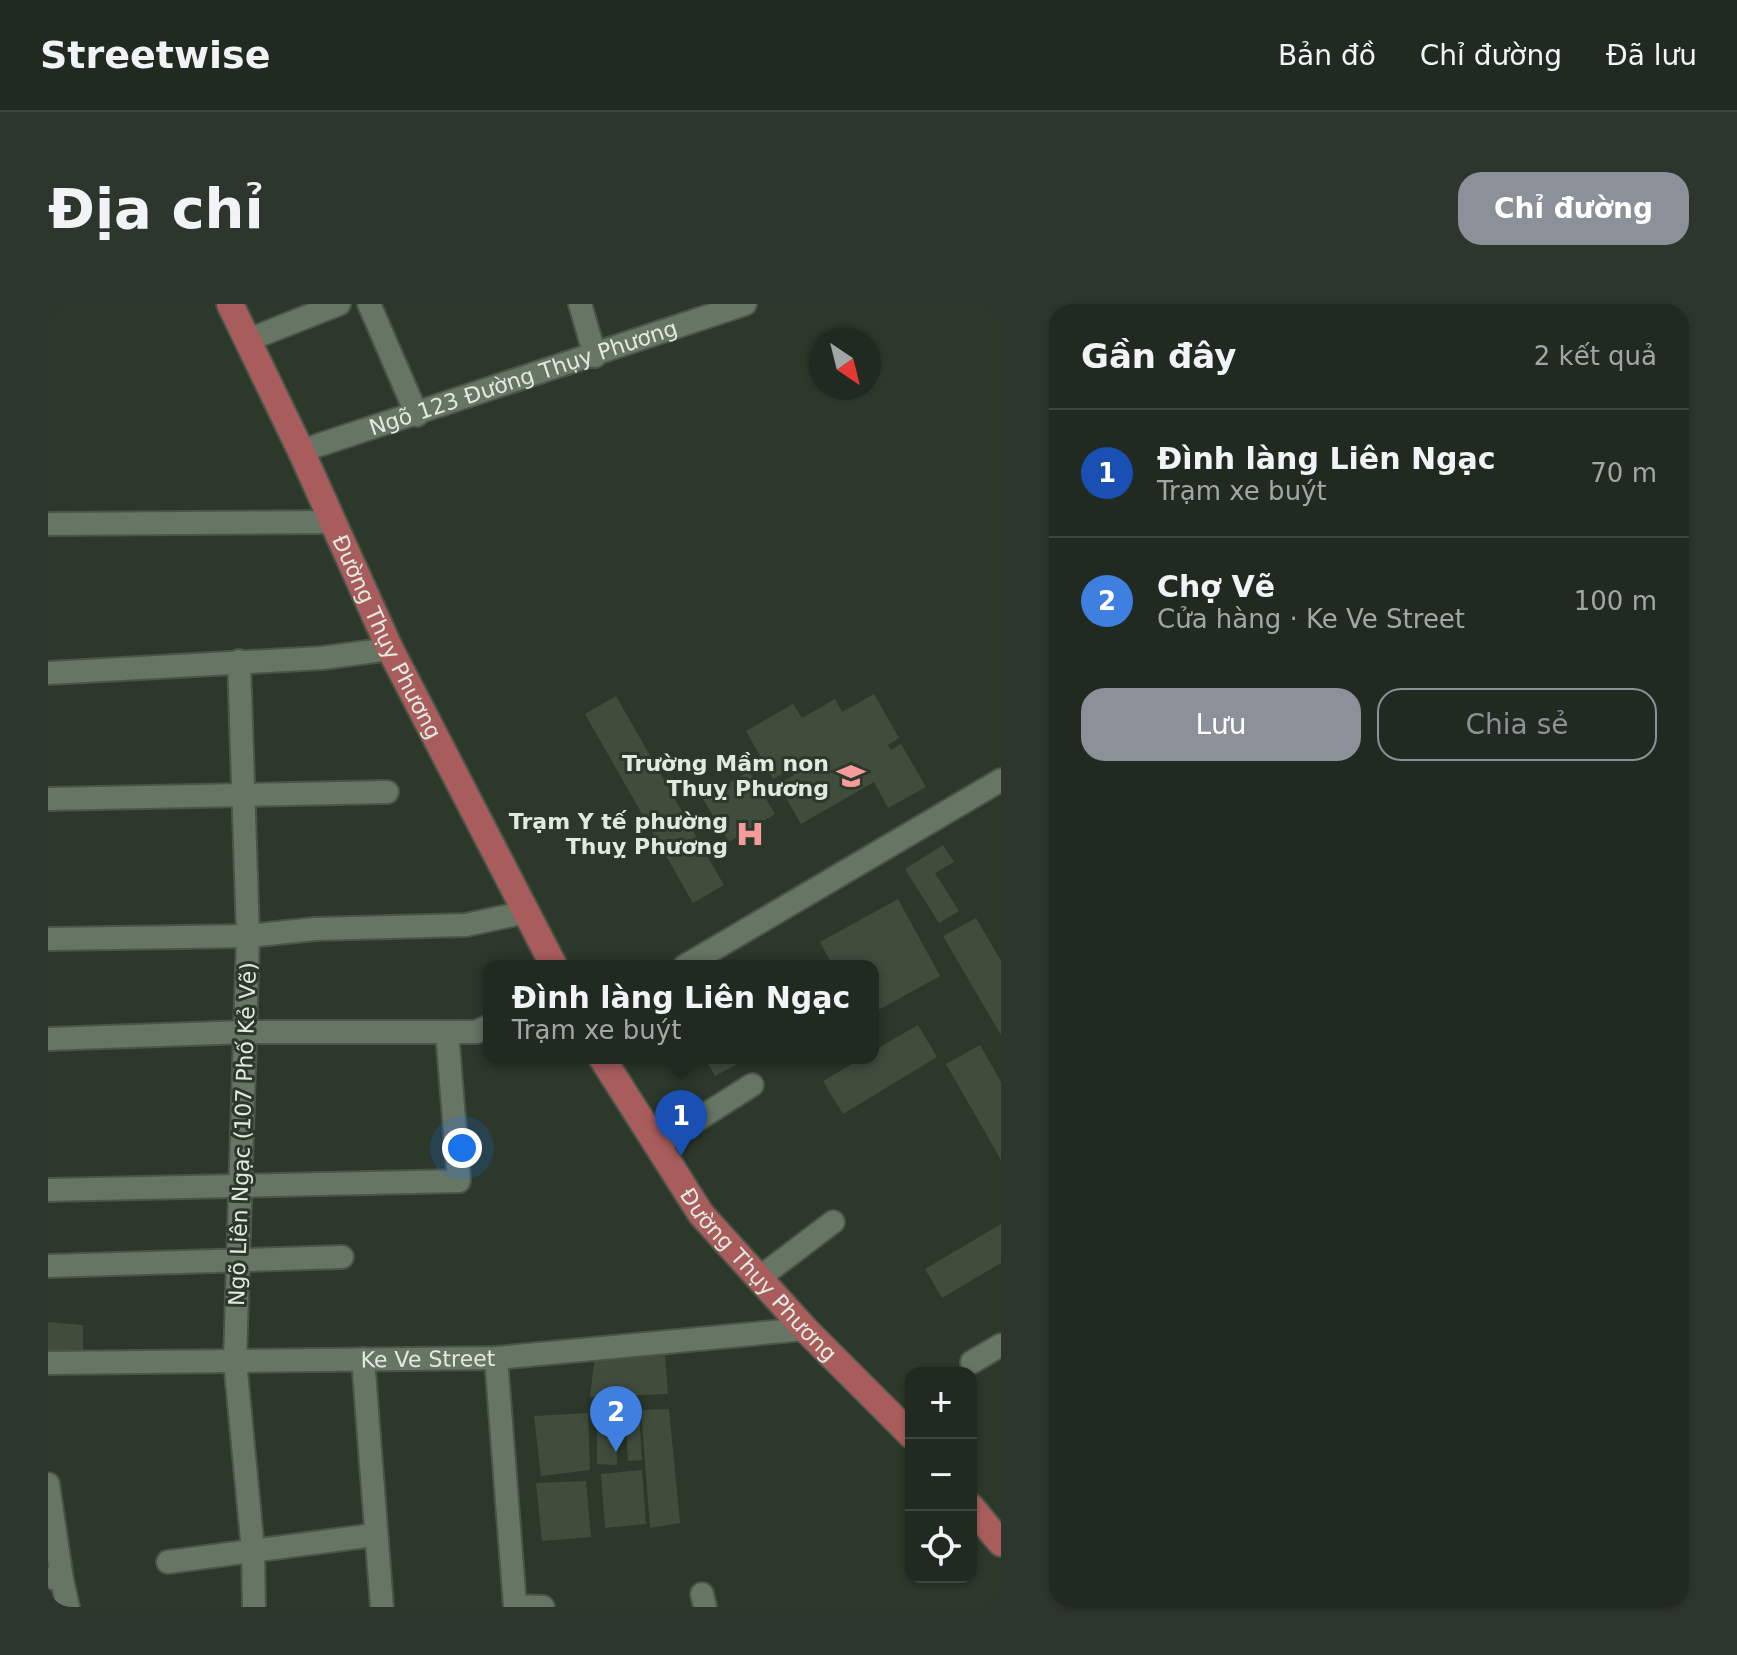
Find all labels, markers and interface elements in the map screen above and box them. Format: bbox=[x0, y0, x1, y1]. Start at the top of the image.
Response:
text: Streetwise bbox=[40, 33, 271, 77]
text: Bản đồ bbox=[1278, 39, 1376, 72]
text: Chỉ đường bbox=[1420, 39, 1562, 72]
text: Đã lưu bbox=[1606, 39, 1697, 72]
button: Chỉ đường bbox=[1458, 172, 1689, 245]
text: Địa chỉ bbox=[48, 176, 264, 241]
street label: Ngõ 123 Đường Thụy Phương bbox=[366, 315, 681, 441]
north arrow bbox=[809, 328, 881, 400]
text: Gần đây bbox=[1081, 336, 1236, 376]
text: 2 kết quả bbox=[1534, 341, 1657, 371]
text: Đình làng Liên Ngạc bbox=[1157, 441, 1496, 476]
text: 1 bbox=[1098, 458, 1116, 488]
text: 70 m bbox=[1590, 458, 1657, 488]
text: Trạm xe buýt bbox=[1157, 476, 1327, 506]
street label: Đường Thụy Phương bbox=[327, 531, 446, 743]
text: Chợ Vẽ bbox=[1157, 569, 1275, 604]
text: 2 bbox=[1098, 586, 1116, 616]
text: 100 m bbox=[1574, 586, 1657, 616]
text: Cửa hàng · Ke Ve Street bbox=[1157, 604, 1465, 634]
button: Lưu bbox=[1081, 688, 1361, 761]
button: Chia sẻ bbox=[1377, 688, 1657, 761]
place label: Trường Mầm non Thuỵ Phương bbox=[622, 751, 829, 801]
school or university icon: Trường Mầm non Thuỵ Phương bbox=[836, 761, 866, 791]
place label: Trạm Y tế phường Thuỵ Phương bbox=[509, 809, 728, 859]
hospital icon: Trạm Y tế phường Thuỵ Phương bbox=[735, 819, 765, 849]
popup bbox=[483, 960, 879, 1064]
street label: Ngõ Liên Ngạc (107 Phố Kẻ Vẽ) bbox=[224, 962, 261, 1306]
text: Đình làng Liên Ngạc bbox=[512, 980, 850, 1015]
text: Trạm xe buýt bbox=[512, 1015, 681, 1045]
pin: 1 bbox=[655, 1090, 707, 1156]
your location bbox=[442, 1128, 482, 1168]
street label: Đường Thụy Phương bbox=[675, 1184, 842, 1366]
street label: Ke Ve Street bbox=[361, 1346, 496, 1373]
map controls bbox=[905, 1367, 977, 1583]
button: + bbox=[905, 1367, 977, 1439]
pin: 2 bbox=[590, 1386, 642, 1452]
button: − bbox=[905, 1439, 977, 1511]
button: locate bbox=[905, 1511, 977, 1583]

